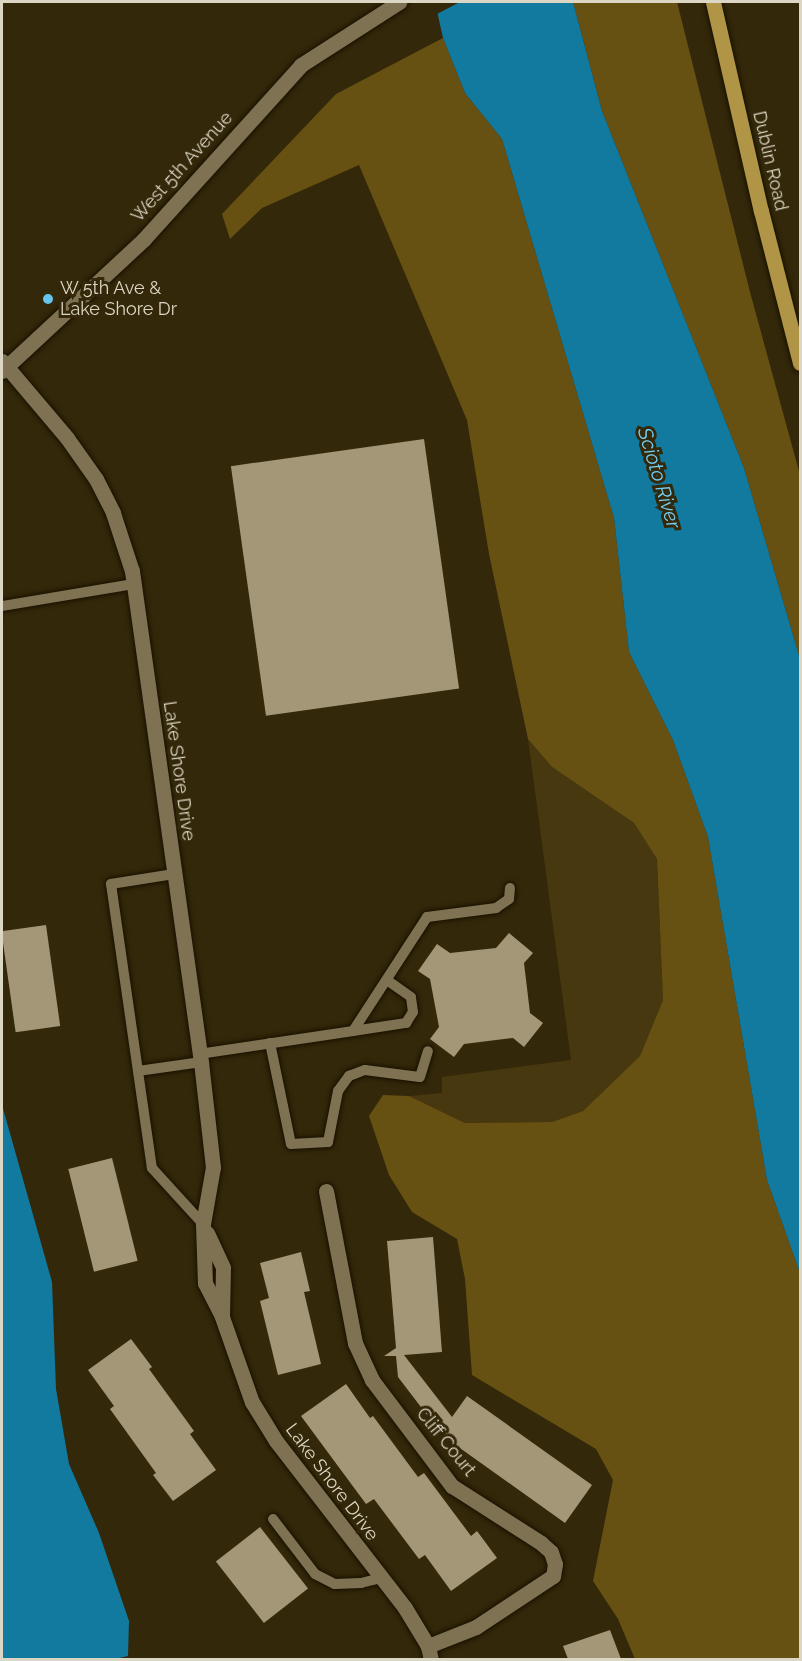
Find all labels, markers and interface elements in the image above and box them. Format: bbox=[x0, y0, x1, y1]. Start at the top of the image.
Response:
street label: West 5th Avenue bbox=[127, 107, 237, 227]
street label: Dublin Road bbox=[748, 109, 792, 213]
place label: W 5th Ave & Lake Shore Dr bbox=[60, 278, 177, 320]
marker: W 5th Ave & Lake Shore Dr bbox=[41, 292, 55, 306]
water label: Scioto River bbox=[632, 425, 686, 531]
street label: Lake Shore Drive bbox=[159, 700, 199, 842]
street label: Cliff Court bbox=[412, 1403, 480, 1481]
street label: Lake Shore Drive bbox=[281, 1419, 383, 1545]

